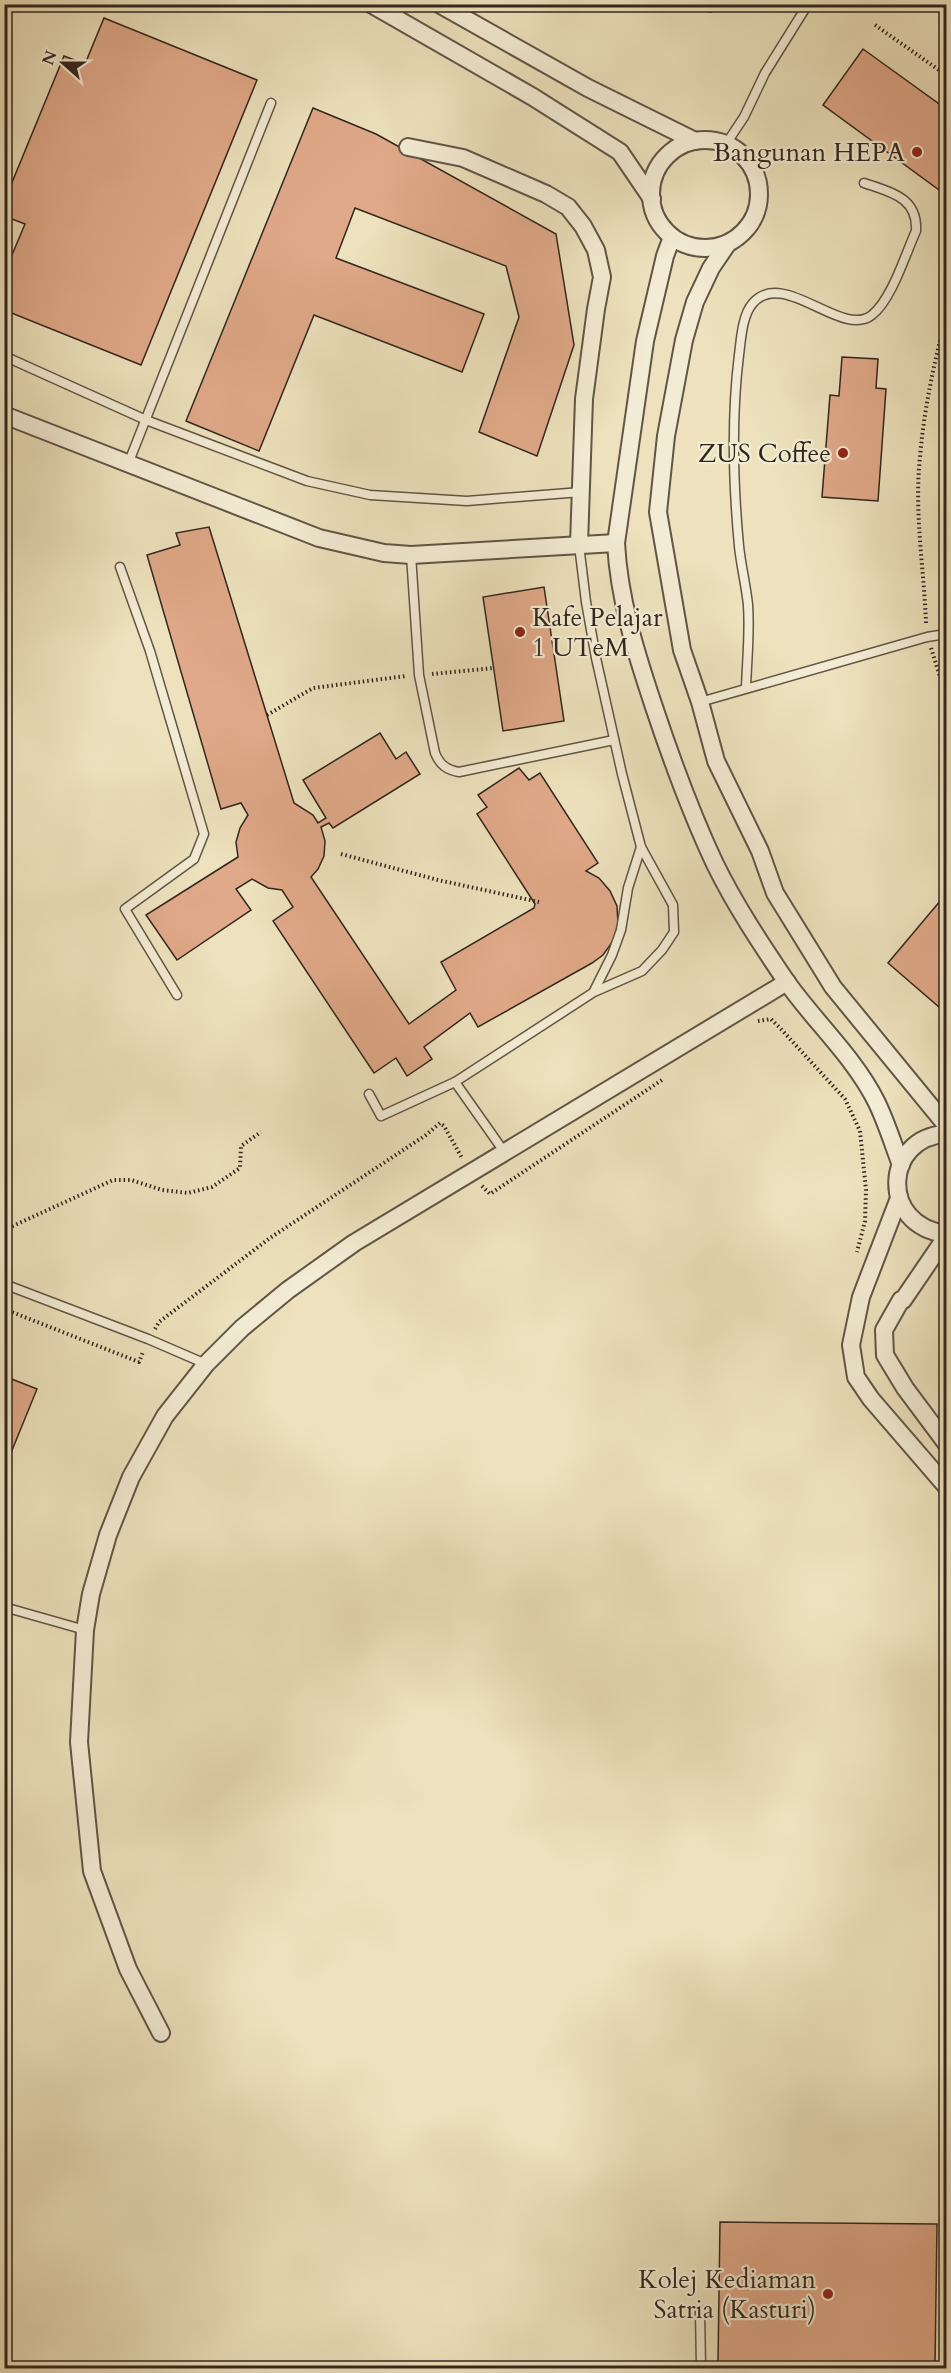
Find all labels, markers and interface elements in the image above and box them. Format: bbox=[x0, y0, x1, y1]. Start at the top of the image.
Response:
north arrow bbox=[33, 33, 93, 93]
text: N bbox=[37, 47, 63, 68]
place label: Bangunan HEPA bbox=[713, 135, 906, 170]
marker: Bangunan HEPA bbox=[910, 145, 924, 159]
place label: ZUS Coffee bbox=[698, 436, 831, 471]
marker: ZUS Coffee bbox=[836, 446, 850, 460]
place label: Kafe Pelajar 1 UTeM bbox=[532, 600, 663, 665]
marker: Kafe Pelajar 1 UTeM bbox=[513, 625, 527, 639]
place label: Kolej Kediaman Satria (Kasturi) bbox=[638, 2262, 816, 2327]
marker: Kolej Kediaman Satria (Kasturi) bbox=[821, 2287, 835, 2301]

